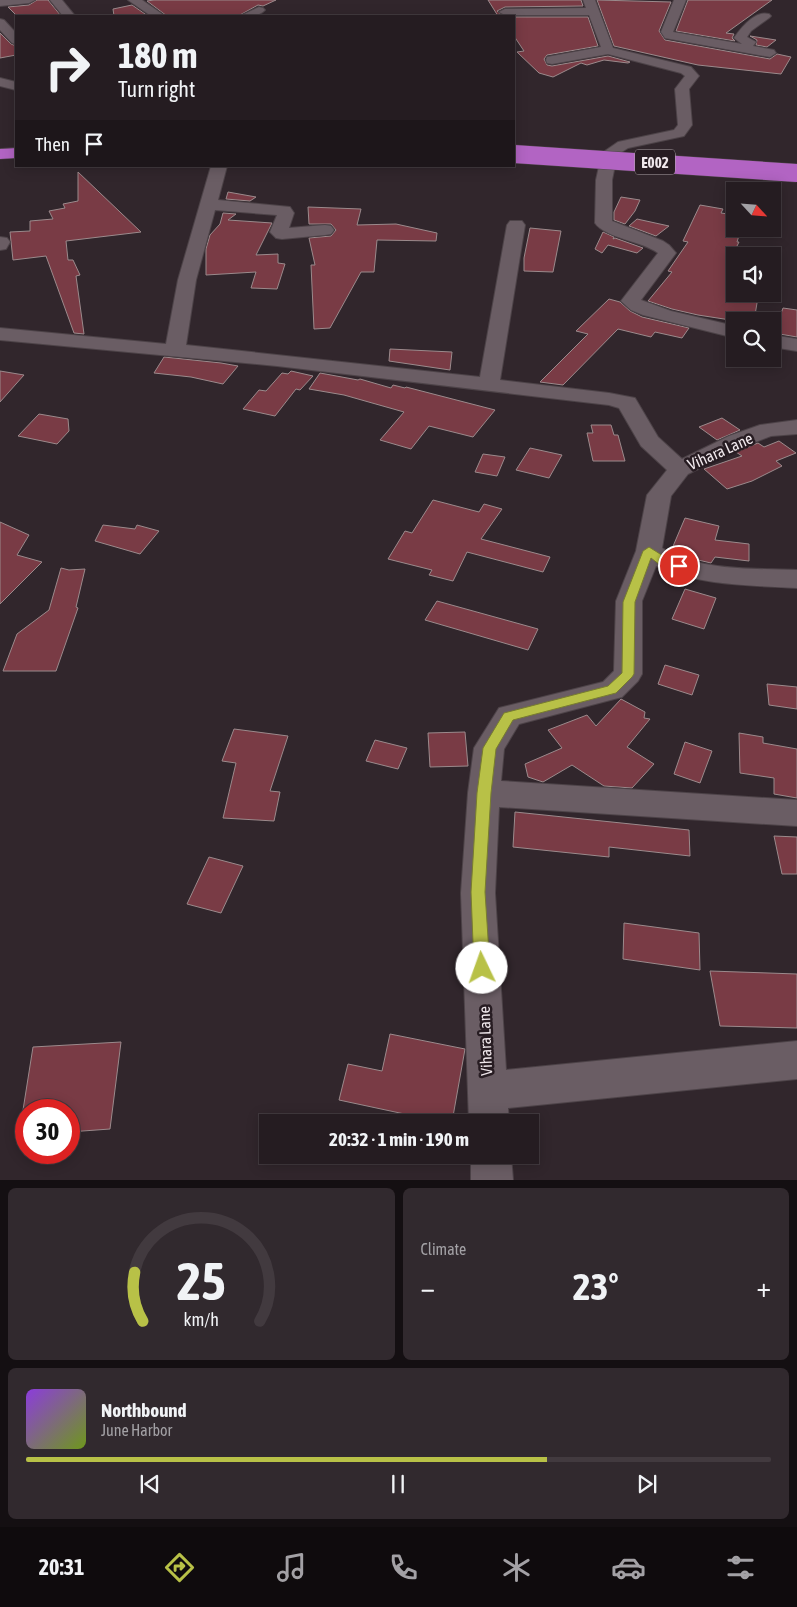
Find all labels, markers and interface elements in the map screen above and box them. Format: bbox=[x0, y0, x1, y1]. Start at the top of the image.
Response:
icon: right bbox=[35, 35, 100, 100]
text: 180 m bbox=[118, 35, 197, 75]
text: Turn right bbox=[118, 76, 195, 102]
icon: arrive bbox=[80, 130, 108, 158]
text: Then bbox=[35, 133, 70, 155]
road number: E002 bbox=[635, 150, 675, 174]
north arrow bbox=[726, 182, 781, 238]
map controls bbox=[726, 182, 781, 367]
button: sound bbox=[726, 247, 781, 302]
button: search bbox=[726, 312, 781, 367]
street label: Vihara Lane bbox=[685, 429, 755, 473]
pin bbox=[658, 545, 700, 587]
icon: arrive bbox=[665, 552, 693, 580]
position arrow bbox=[455, 941, 507, 993]
street label: Vihara Lane bbox=[475, 1006, 495, 1076]
speed limit sign: 30 bbox=[15, 1099, 80, 1164]
text: 20:32 · 1 min · 190 m bbox=[329, 1128, 469, 1150]
text: Climate bbox=[421, 1240, 466, 1258]
text: 25 bbox=[177, 1251, 226, 1311]
text: 23° bbox=[573, 1265, 619, 1308]
text: − bbox=[421, 1271, 435, 1303]
text: + bbox=[756, 1271, 771, 1303]
text: km/h bbox=[184, 1309, 219, 1330]
text: Northbound bbox=[101, 1399, 187, 1421]
text: June Harbor bbox=[101, 1421, 172, 1439]
icon: previous bbox=[136, 1470, 164, 1498]
icon: pause bbox=[384, 1470, 412, 1498]
icon: next bbox=[633, 1470, 661, 1498]
icon: directions bbox=[162, 1550, 197, 1585]
icon: music bbox=[274, 1550, 309, 1585]
icon: phone bbox=[386, 1550, 421, 1585]
icon: climate bbox=[499, 1550, 534, 1585]
icon: car bbox=[611, 1550, 646, 1585]
icon: filters bbox=[723, 1550, 758, 1585]
text: 20:31 bbox=[39, 1554, 84, 1580]

